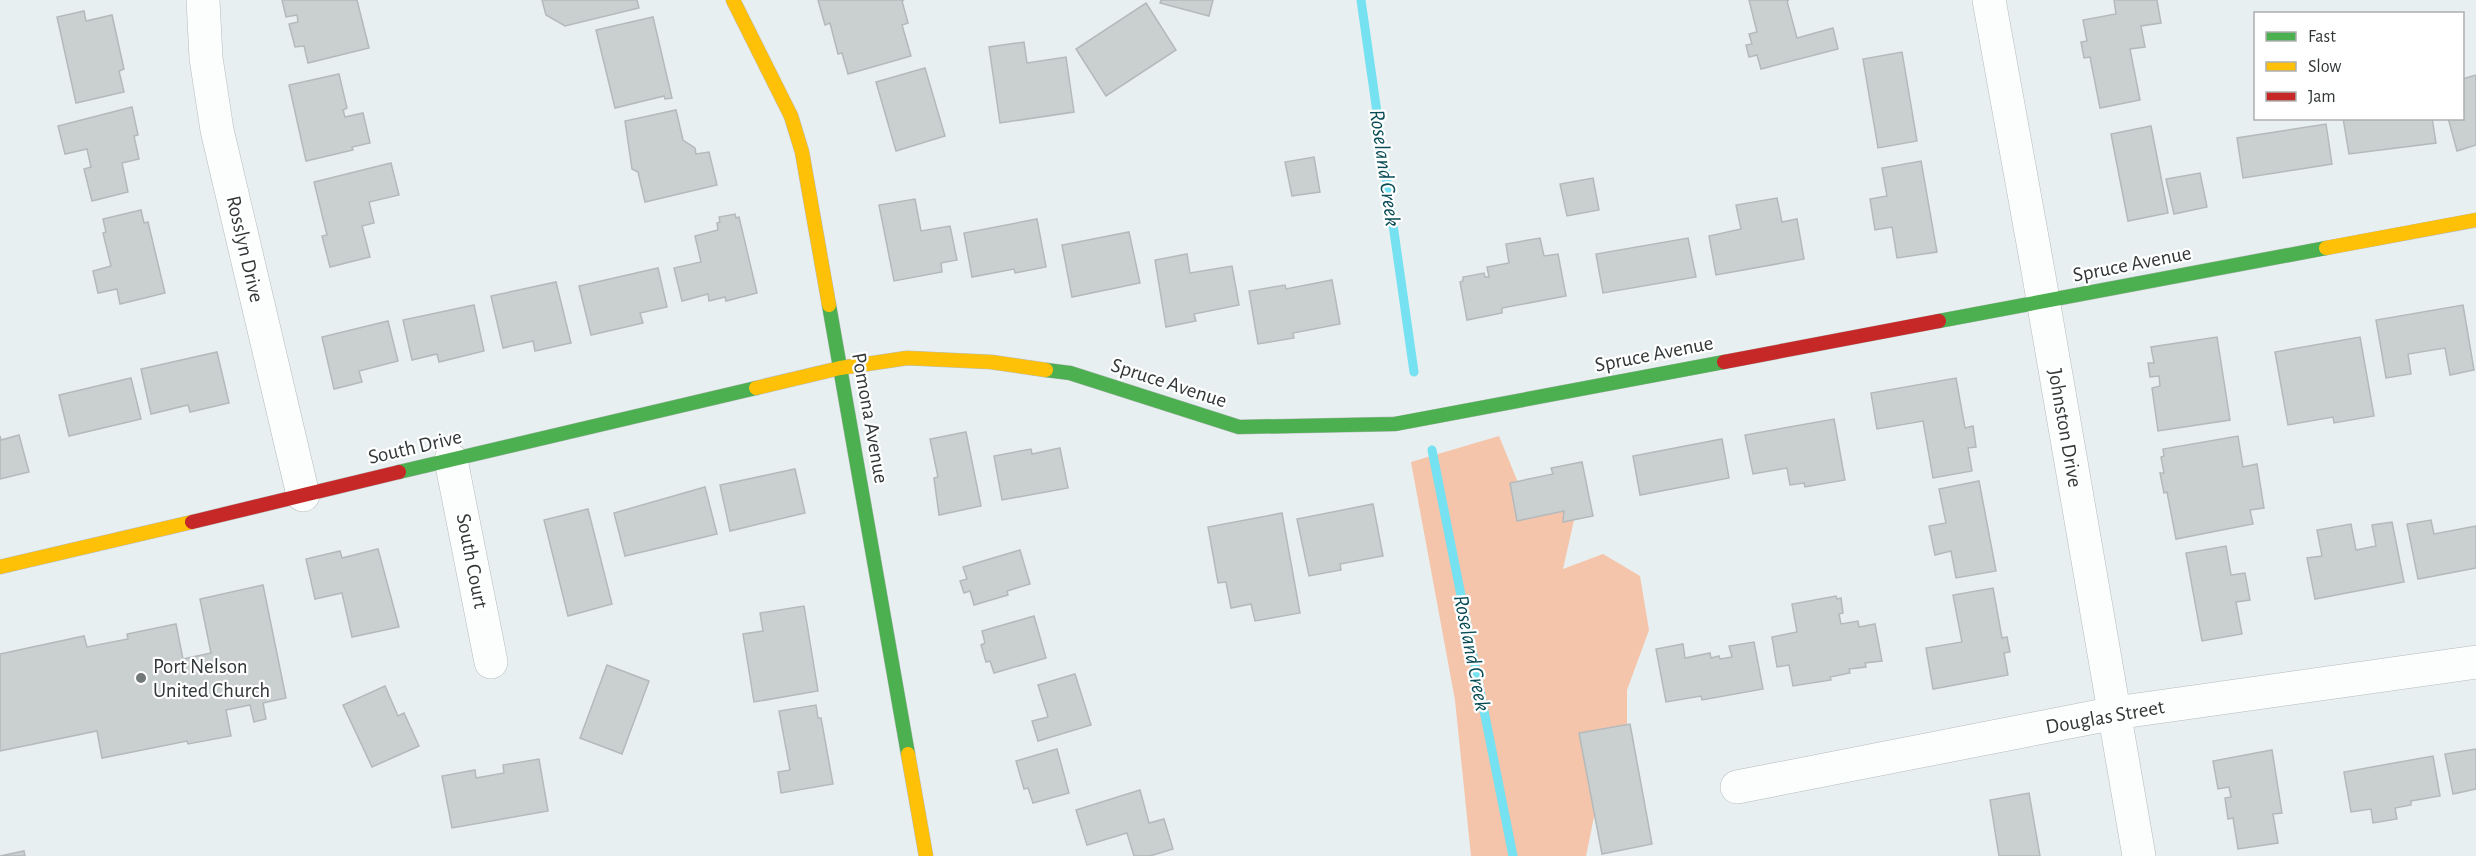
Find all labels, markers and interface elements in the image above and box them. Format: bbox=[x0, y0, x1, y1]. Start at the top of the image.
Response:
legend bbox=[2254, 12, 2464, 120]
text: Fast bbox=[2308, 28, 2336, 46]
text: Slow bbox=[2308, 58, 2341, 76]
text: Jam bbox=[2308, 88, 2336, 106]
water label: Roseland Creek bbox=[1366, 108, 1404, 228]
street label: Rosslyn Drive bbox=[223, 194, 267, 304]
street label: Spruce Avenue bbox=[2071, 242, 2193, 286]
street label: Spruce Avenue bbox=[1593, 332, 1715, 376]
street label: Pomona Avenue bbox=[848, 351, 892, 485]
street label: Spruce Avenue bbox=[1109, 354, 1229, 412]
street label: Johnston Drive bbox=[2044, 367, 2086, 489]
street label: South Drive bbox=[366, 426, 464, 468]
street label: South Court bbox=[452, 512, 492, 611]
water label: Roseland Creek bbox=[1450, 593, 1494, 713]
place label: Port Nelson United Church bbox=[153, 656, 270, 701]
marker: Port Nelson United Church bbox=[134, 671, 148, 685]
street label: Douglas Street bbox=[2044, 696, 2166, 738]

